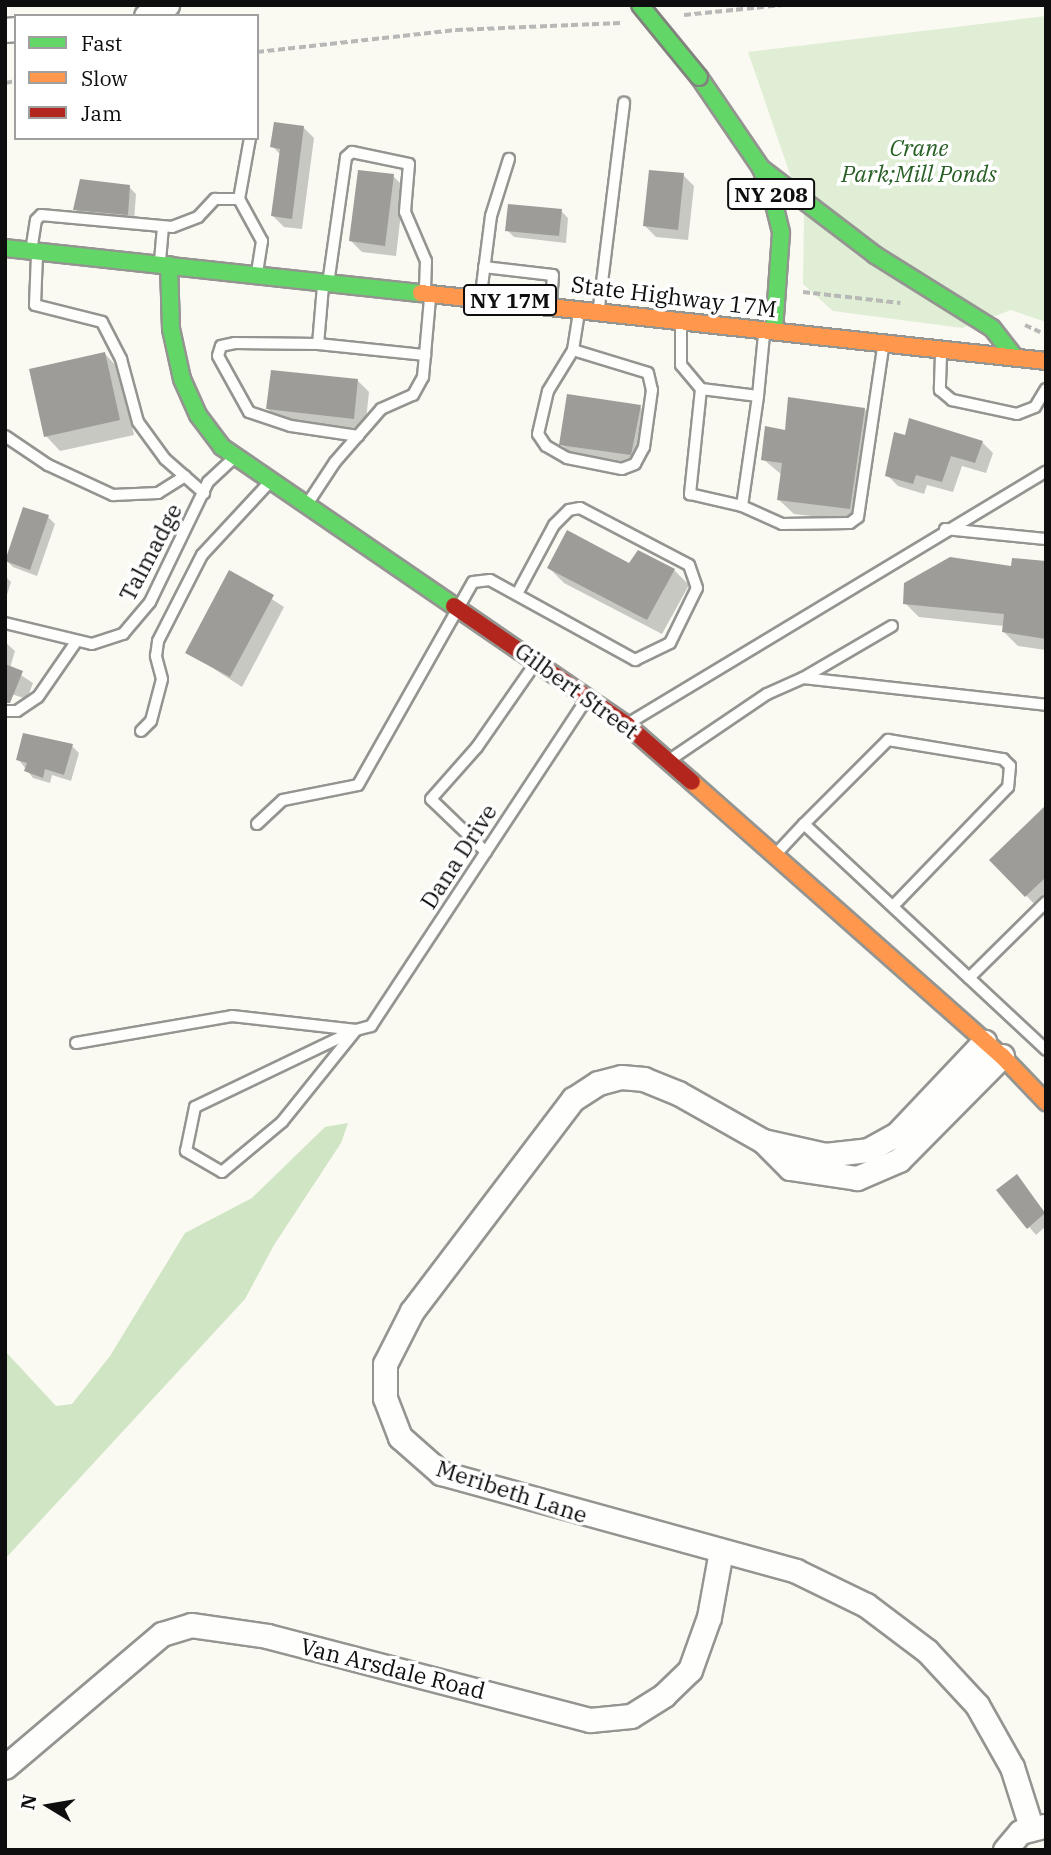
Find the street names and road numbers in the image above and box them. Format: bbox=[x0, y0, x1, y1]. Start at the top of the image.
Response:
road number: NY 208 bbox=[726, 176, 816, 212]
street label: State Highway 17M bbox=[570, 270, 778, 322]
road number: NY 17M bbox=[463, 282, 557, 318]
street label: Talmadge bbox=[113, 498, 187, 606]
street label: Gilbert Street bbox=[510, 636, 644, 744]
street label: Dana Drive bbox=[414, 798, 502, 914]
street label: Meribeth Lane bbox=[433, 1454, 591, 1528]
street label: Van Arsdale Road bbox=[298, 1632, 488, 1704]

